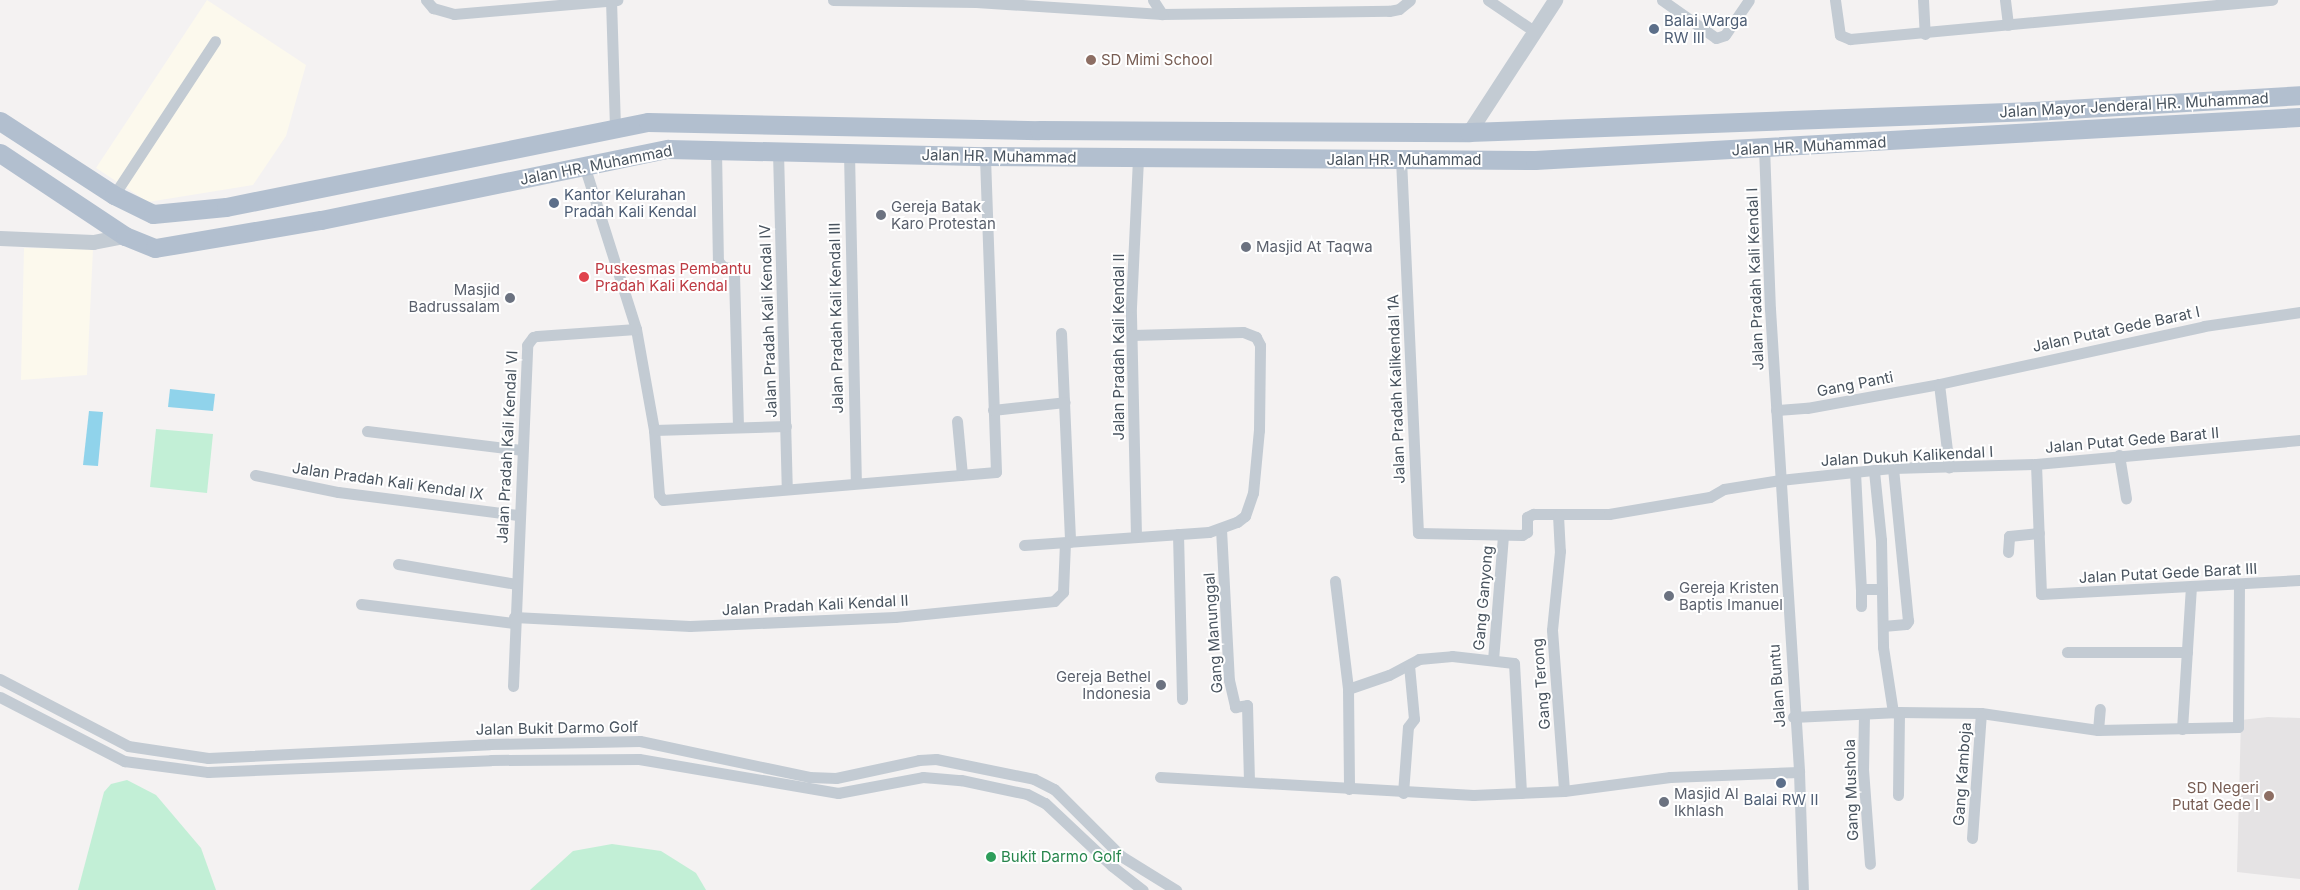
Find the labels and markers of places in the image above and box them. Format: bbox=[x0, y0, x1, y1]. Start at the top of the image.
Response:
place label: Balai Warga RW III bbox=[1664, 11, 1748, 46]
marker: Balai Warga RW III bbox=[1648, 23, 1660, 35]
place label: SD Mimi School bbox=[1101, 51, 1213, 69]
marker: SD Mimi School bbox=[1085, 54, 1097, 66]
place label: Kantor Kelurahan Pradah Kali Kendal bbox=[564, 185, 697, 220]
marker: Kantor Kelurahan Pradah Kali Kendal bbox=[548, 197, 560, 209]
place label: Gereja Batak Karo Protestan bbox=[891, 197, 996, 232]
marker: Gereja Batak Karo Protestan bbox=[875, 209, 887, 221]
place label: Masjid At Taqwa bbox=[1256, 238, 1373, 256]
marker: Masjid At Taqwa bbox=[1240, 241, 1252, 253]
place label: Puskesmas Pembantu Pradah Kali Kendal bbox=[595, 259, 751, 294]
marker: Puskesmas Pembantu Pradah Kali Kendal bbox=[577, 270, 591, 284]
place label: Masjid Badrussalam bbox=[409, 280, 500, 315]
marker: Masjid Badrussalam bbox=[504, 292, 516, 304]
place label: Gereja Kristen Baptis Imanuel bbox=[1679, 578, 1783, 613]
marker: Gereja Kristen Baptis Imanuel bbox=[1663, 590, 1675, 602]
place label: Gereja Bethel Indonesia bbox=[1056, 667, 1151, 702]
marker: Gereja Bethel Indonesia bbox=[1155, 679, 1167, 691]
marker: Balai RW II bbox=[1775, 777, 1787, 789]
place label: SD Negeri Putat Gede I bbox=[2172, 778, 2259, 813]
place label: Masjid Al Ikhlash bbox=[1674, 784, 1739, 819]
marker: SD Negeri Putat Gede I bbox=[2263, 790, 2275, 802]
place label: Balai RW II bbox=[1744, 791, 1818, 809]
marker: Masjid Al Ikhlash bbox=[1658, 796, 1670, 808]
place label: Bukit Darmo Golf bbox=[1001, 848, 1122, 866]
marker: Bukit Darmo Golf bbox=[985, 851, 997, 863]

